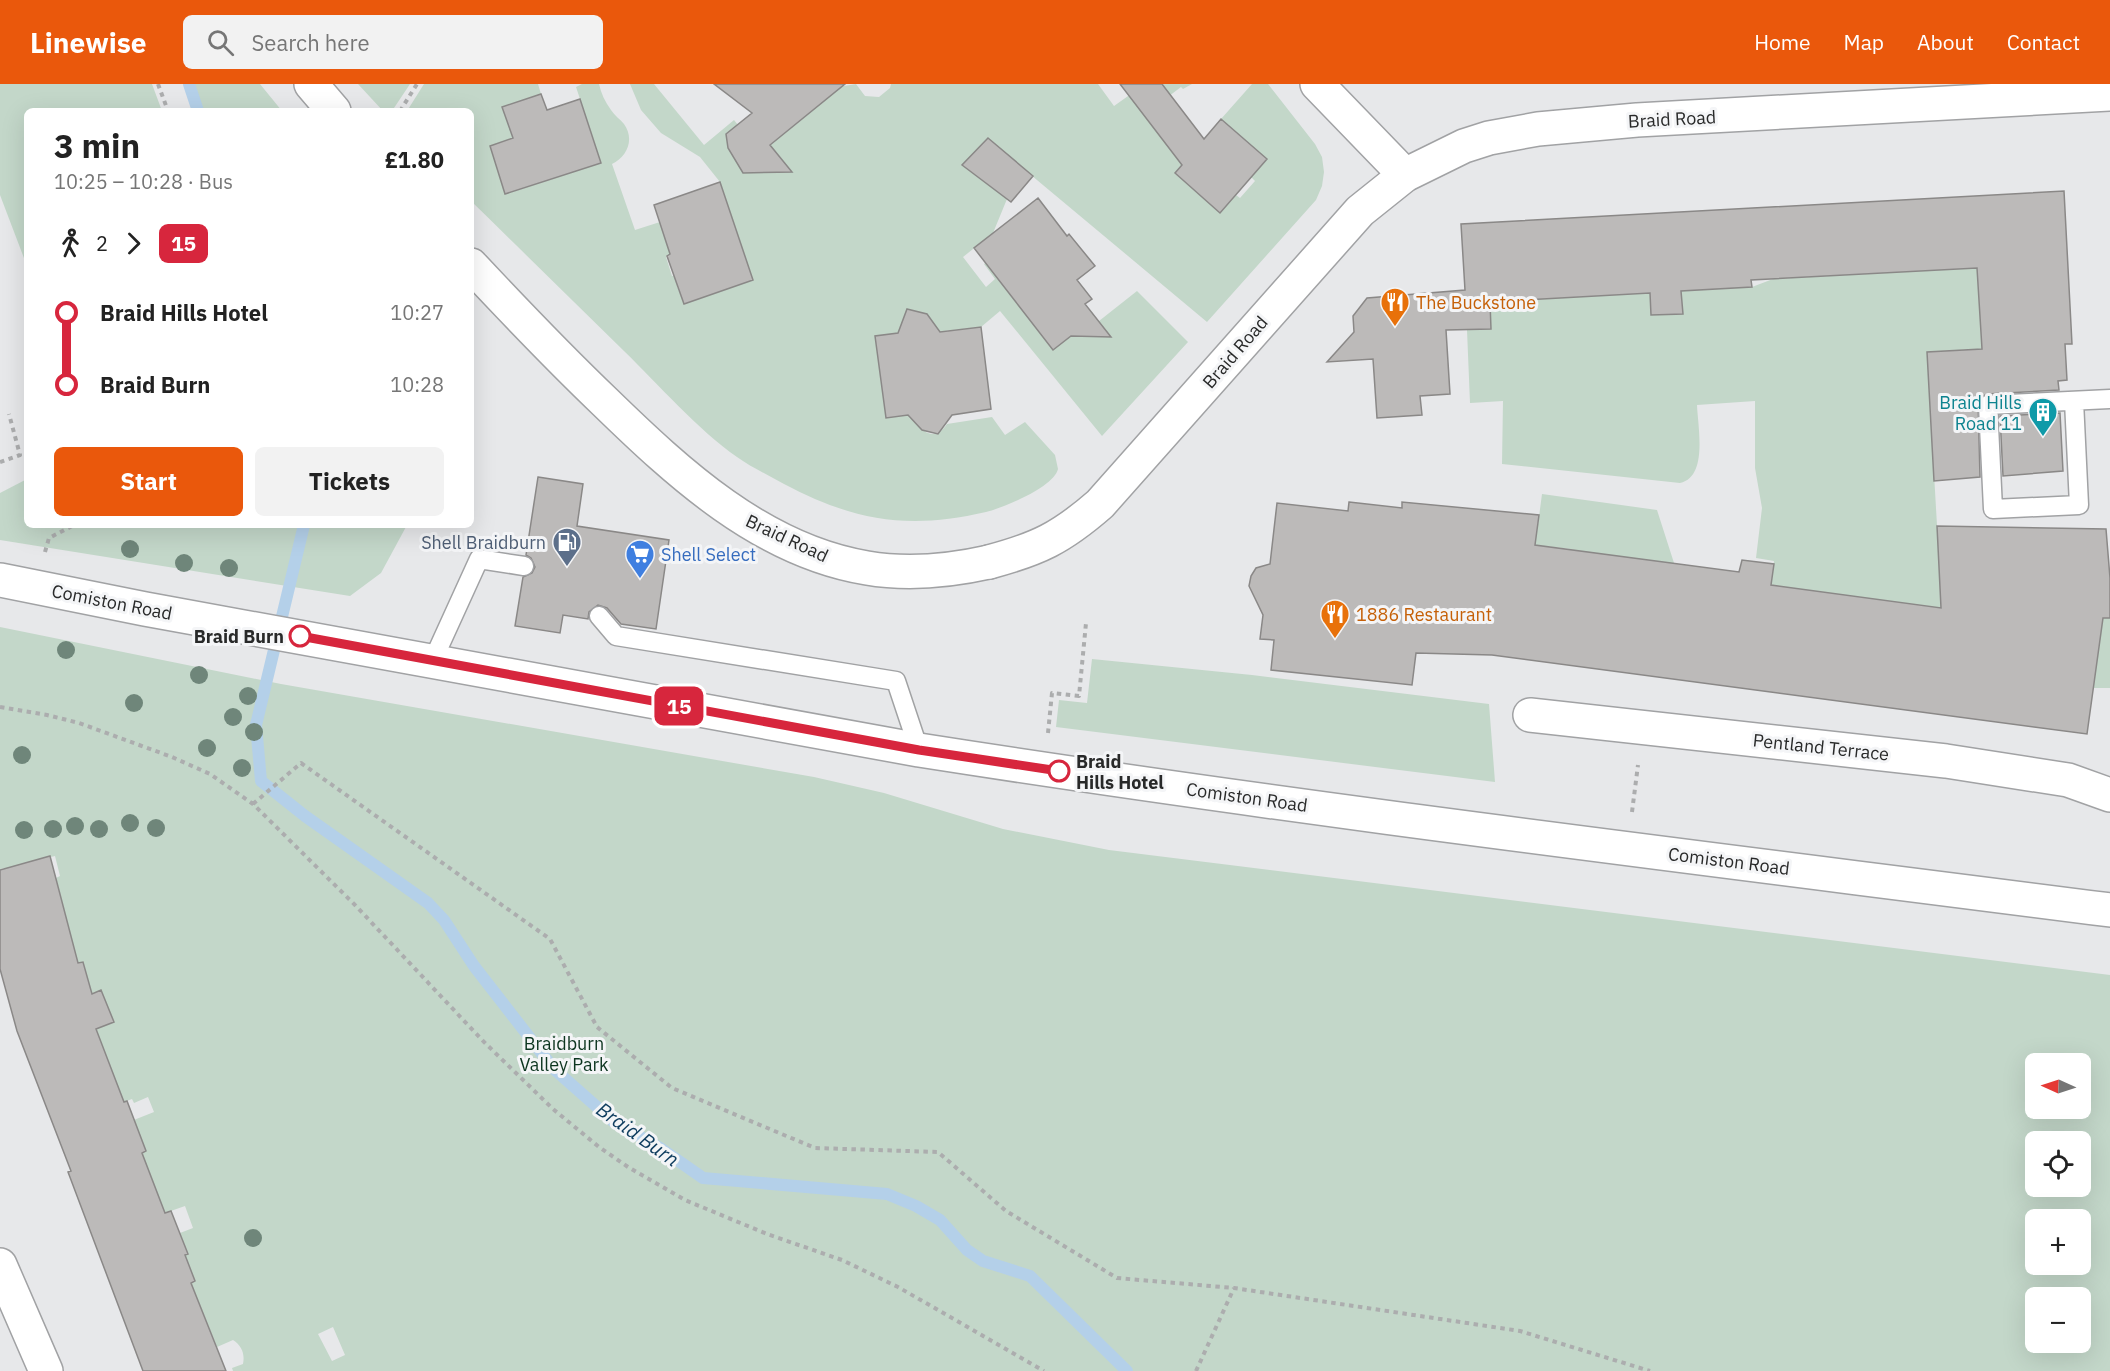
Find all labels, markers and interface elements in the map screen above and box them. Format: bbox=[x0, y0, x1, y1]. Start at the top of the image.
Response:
search box bbox=[183, 15, 603, 69]
text: Linewise bbox=[30, 24, 147, 61]
icon: search bbox=[204, 26, 237, 59]
text: Search here bbox=[252, 28, 370, 57]
text: Home bbox=[1754, 28, 1811, 56]
text: Map bbox=[1844, 28, 1884, 56]
text: About bbox=[1917, 28, 1974, 56]
text: Contact bbox=[2007, 28, 2080, 56]
street label: Braid Road bbox=[1627, 105, 1717, 133]
text: 3 min bbox=[54, 124, 140, 167]
text: £1.80 bbox=[385, 145, 444, 174]
text: 10:25 – 10:28 · Bus bbox=[54, 168, 233, 195]
icon: walk bbox=[54, 227, 87, 260]
icon: forward bbox=[117, 227, 150, 260]
text: 15 bbox=[171, 229, 196, 257]
text: 2 bbox=[96, 230, 108, 257]
restaurant icon: The Buckstone bbox=[1379, 286, 1411, 328]
place label: The Buckstone bbox=[1416, 291, 1536, 314]
text: Braid Hills Hotel bbox=[100, 298, 268, 327]
text: 10:27 bbox=[390, 299, 444, 326]
street label: Braid Road bbox=[1197, 311, 1273, 393]
text: Braid Burn bbox=[100, 370, 210, 399]
text: 10:28 bbox=[390, 371, 444, 398]
place label: Braid Hills Road 11 bbox=[1939, 391, 2022, 435]
building icon: Braid Hills Road 11 bbox=[2027, 396, 2059, 438]
button: Start bbox=[54, 447, 243, 516]
button: Tickets bbox=[255, 447, 444, 516]
street label: Braid Road bbox=[742, 509, 832, 567]
fuel station icon: Shell Braidburn bbox=[551, 526, 583, 568]
place label: Shell Braidburn bbox=[421, 531, 546, 554]
supermarket icon: Shell Select bbox=[624, 538, 656, 580]
place label: Shell Select bbox=[661, 543, 756, 566]
street label: Comiston Road bbox=[50, 579, 174, 625]
restaurant icon: 1886 Restaurant bbox=[1319, 598, 1351, 640]
place label: 1886 Restaurant bbox=[1356, 603, 1492, 626]
place label: Braid Burn bbox=[194, 625, 284, 648]
marker: Braid Burn bbox=[289, 625, 311, 647]
line badge: 15 bbox=[652, 686, 706, 726]
text: 15 bbox=[666, 692, 692, 720]
street label: Pentland Terrace bbox=[1752, 728, 1890, 766]
place label: Braid Hills Hotel bbox=[1076, 750, 1164, 794]
marker: Braid Hills Hotel bbox=[1048, 760, 1070, 782]
street label: Comiston Road bbox=[1185, 777, 1309, 817]
street label: Comiston Road bbox=[1667, 842, 1791, 880]
park label: Braidburn Valley Park bbox=[519, 1032, 609, 1076]
north arrow bbox=[2025, 1053, 2091, 1119]
map controls bbox=[2025, 1053, 2091, 1353]
water label: Braid Burn bbox=[591, 1096, 685, 1172]
button: locate bbox=[2025, 1131, 2091, 1197]
button: + bbox=[2025, 1209, 2091, 1275]
button: − bbox=[2025, 1287, 2091, 1353]

